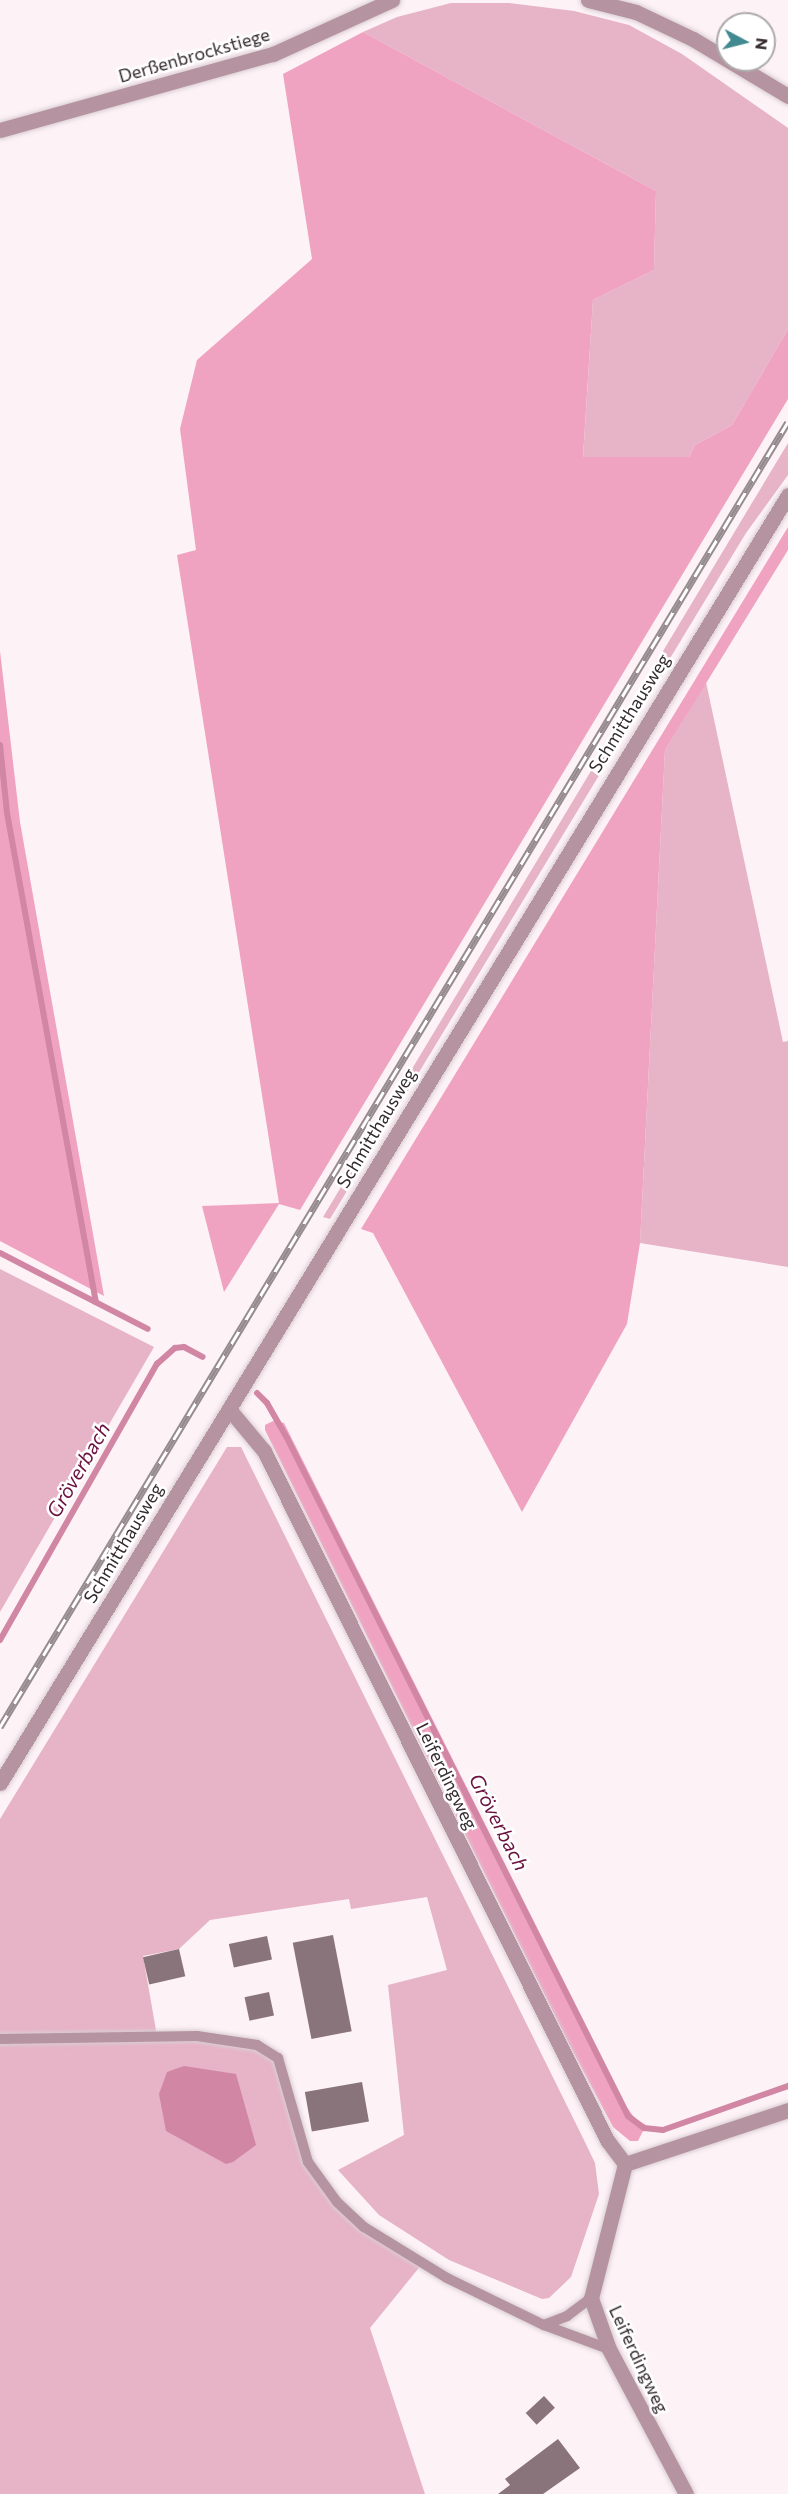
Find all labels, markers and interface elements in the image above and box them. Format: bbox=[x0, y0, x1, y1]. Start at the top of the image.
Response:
north arrow bbox=[716, 12, 776, 72]
street label: Derßenbrockstiege bbox=[116, 23, 272, 87]
text: N bbox=[752, 37, 773, 51]
street label: Schmitthausweg bbox=[584, 650, 674, 776]
street label: Schmitthausweg bbox=[332, 1064, 420, 1192]
water label: Gröverbach bbox=[41, 1418, 115, 1522]
street label: Schmitthausweg bbox=[79, 1479, 167, 1607]
street label: Leiferdingweg bbox=[412, 1719, 482, 1833]
water label: Gröverbach bbox=[464, 1769, 534, 1875]
street label: Leiferdingweg bbox=[605, 2302, 673, 2416]

